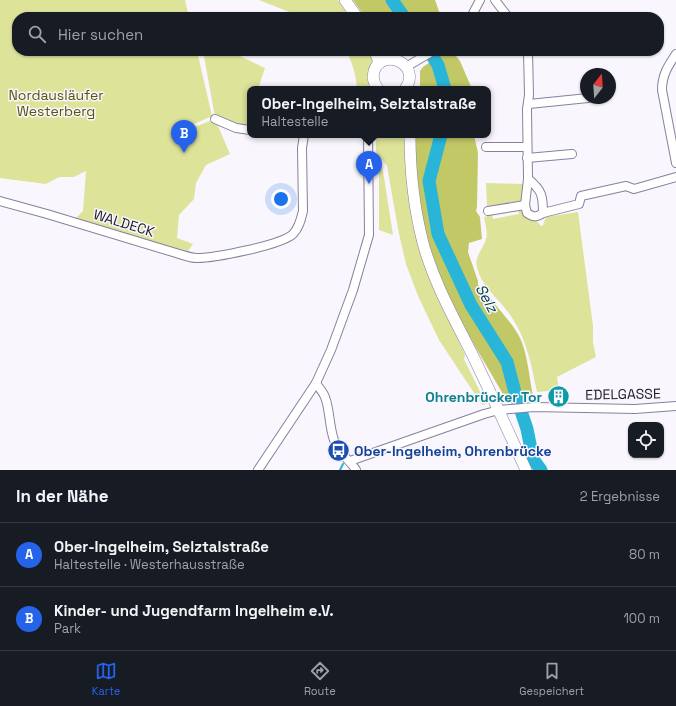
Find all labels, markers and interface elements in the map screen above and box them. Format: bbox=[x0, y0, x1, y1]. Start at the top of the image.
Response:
search box bbox=[12, 12, 664, 56]
icon: search bbox=[26, 23, 48, 45]
text: Hier suchen bbox=[58, 25, 143, 44]
north arrow bbox=[580, 68, 616, 104]
park label: Nordausläufer Westerberg bbox=[8, 86, 104, 120]
popup bbox=[247, 86, 491, 138]
text: Ober-Ingelheim, Selztalstraße bbox=[262, 94, 476, 113]
text: Haltestelle bbox=[262, 113, 328, 130]
pin: B bbox=[171, 120, 197, 153]
pin: A bbox=[356, 151, 382, 184]
your location bbox=[271, 189, 291, 209]
street label: WALDECK bbox=[91, 205, 157, 241]
water label: Selz bbox=[472, 280, 503, 317]
building icon: Ohrenbrücker Tor bbox=[545, 384, 571, 410]
street label: EDELGASSE bbox=[585, 384, 661, 404]
place label: Ohrenbrücker Tor bbox=[425, 388, 542, 406]
map controls bbox=[628, 422, 664, 458]
button: locate bbox=[628, 422, 664, 458]
bus stop icon: Ober-Ingelheim, Ohrenbrücke bbox=[326, 438, 352, 464]
place label: Ober-Ingelheim, Ohrenbrücke bbox=[354, 442, 552, 460]
text: In der Nähe bbox=[16, 485, 108, 507]
text: 2 Ergebnisse bbox=[580, 488, 660, 505]
text: Ober-Ingelheim, Selztalstraße bbox=[54, 537, 269, 556]
text: A bbox=[25, 546, 33, 563]
text: 80 m bbox=[629, 546, 660, 563]
text: Haltestelle · Westerhausstraße bbox=[54, 556, 245, 573]
text: Kinder- und Jugendfarm Ingelheim e.V. bbox=[54, 601, 334, 620]
text: B bbox=[25, 610, 33, 627]
text: 100 m bbox=[623, 610, 660, 627]
text: Park bbox=[54, 620, 81, 637]
tab: Karte bbox=[92, 660, 120, 698]
tab: Route bbox=[304, 660, 336, 698]
tab: Gespeichert bbox=[519, 660, 584, 698]

